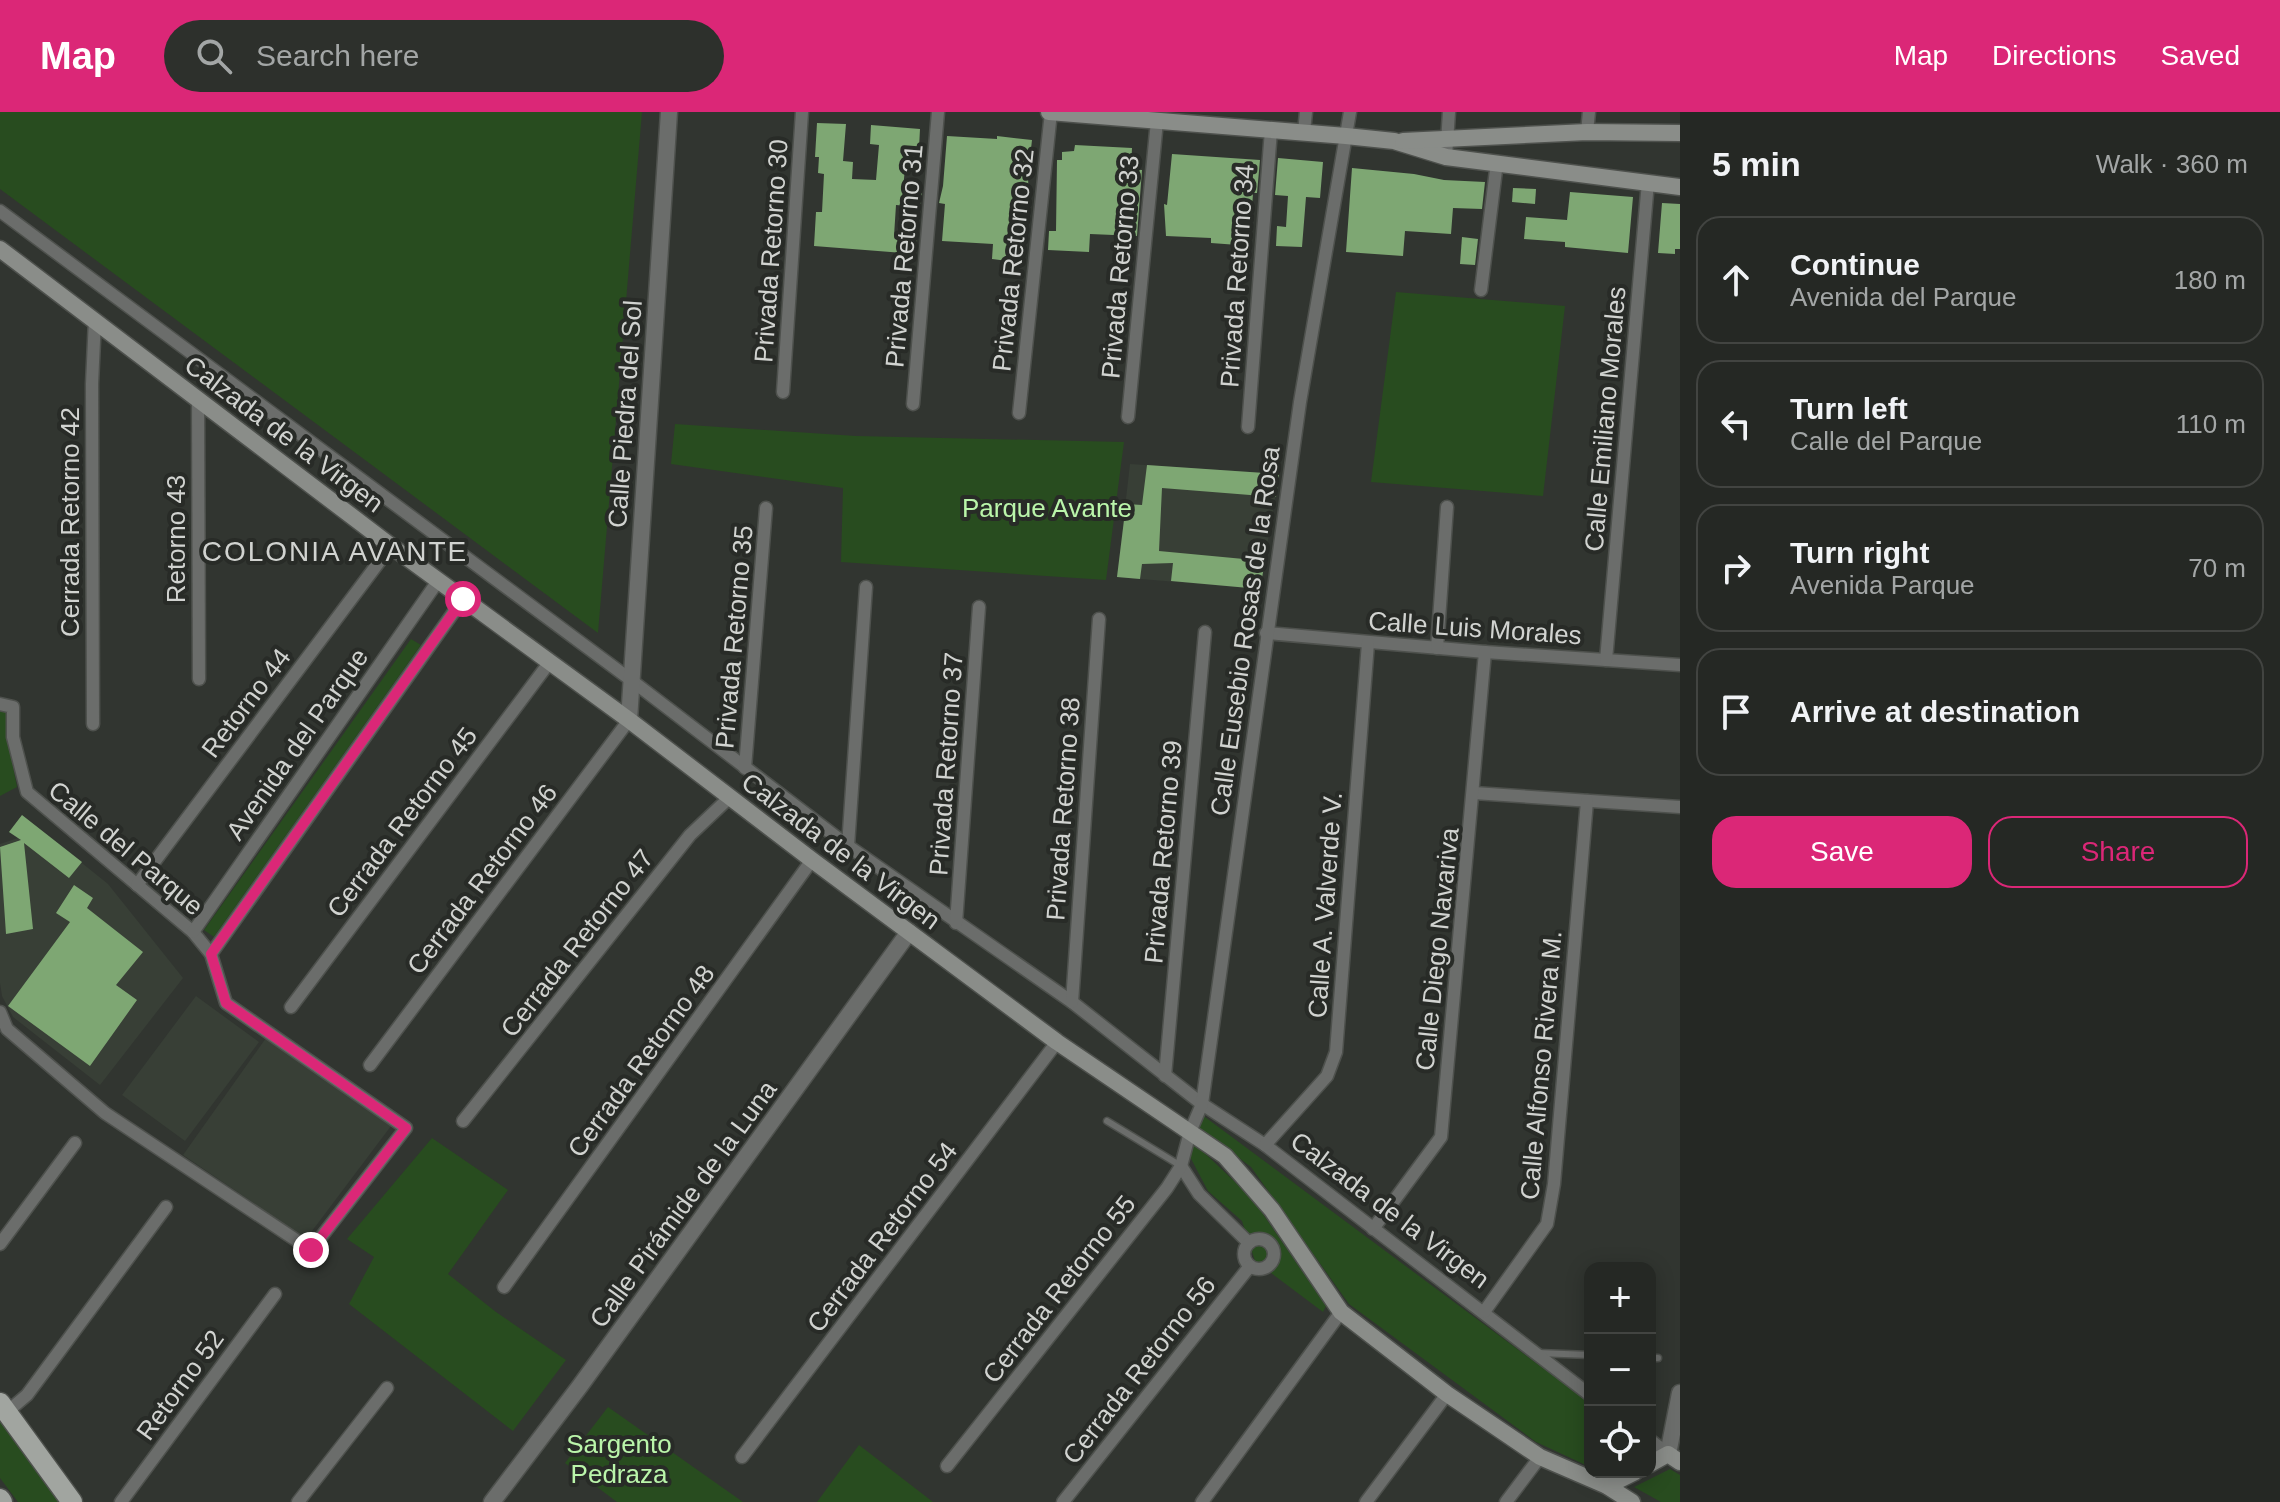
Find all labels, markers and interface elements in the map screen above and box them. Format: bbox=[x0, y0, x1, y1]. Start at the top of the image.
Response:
search box bbox=[164, 20, 724, 92]
icon: search bbox=[192, 34, 236, 78]
text: Map bbox=[40, 35, 116, 77]
text: Search here bbox=[256, 39, 419, 72]
text: Map bbox=[1894, 40, 1948, 71]
text: Directions bbox=[1992, 40, 2117, 71]
text: Saved bbox=[2161, 40, 2240, 71]
street label: Privada Retorno 30 bbox=[748, 138, 794, 364]
street label: Privada Retorno 31 bbox=[879, 143, 929, 369]
text: 5 min bbox=[1712, 145, 1801, 183]
street label: Privada Retorno 32 bbox=[986, 147, 1040, 373]
text: Walk · 360 m bbox=[2096, 149, 2248, 179]
street label: Privada Retorno 33 bbox=[1095, 154, 1145, 380]
street label: Privada Retorno 34 bbox=[1214, 163, 1260, 389]
text: Continue bbox=[1790, 248, 1920, 281]
icon: ahead bbox=[1714, 258, 1758, 302]
text: 180 m bbox=[2174, 265, 2246, 295]
text: Avenida del Parque bbox=[1790, 282, 2016, 312]
street label: Calle Emiliano Morales bbox=[1578, 285, 1632, 553]
street label: Calle Piedra del Sol bbox=[602, 299, 648, 529]
street label: Calzada de la Virgen bbox=[179, 350, 389, 518]
text: Turn left bbox=[1790, 392, 1908, 425]
icon: left bbox=[1714, 402, 1758, 446]
street label: Cerrada Retorno 42 bbox=[55, 407, 85, 637]
text: 110 m bbox=[2176, 409, 2246, 439]
text: Calle del Parque bbox=[1790, 426, 1982, 456]
street label: Calle Eusebio Rosas de la Rosa bbox=[1204, 444, 1286, 818]
street label: Retorno 43 bbox=[161, 475, 191, 603]
park label: Parque Avante bbox=[962, 493, 1132, 523]
street label: Privada Retorno 35 bbox=[709, 524, 759, 750]
district label: COLONIA AVANTE bbox=[202, 536, 468, 567]
text: Turn right bbox=[1790, 536, 1929, 569]
icon: right bbox=[1714, 546, 1758, 590]
text: 70 m bbox=[2188, 553, 2246, 583]
text: Avenida Parque bbox=[1790, 570, 1975, 600]
route start bbox=[445, 581, 481, 617]
street label: Calle Luis Morales bbox=[1367, 606, 1583, 650]
street label: Retorno 44 bbox=[195, 643, 297, 763]
street label: Avenida del Parque bbox=[220, 643, 374, 845]
street label: Privada Retorno 37 bbox=[923, 651, 969, 877]
icon: arrive bbox=[1714, 690, 1758, 734]
text: Arrive at destination bbox=[1790, 695, 2080, 728]
street label: Privada Retorno 38 bbox=[1040, 696, 1086, 922]
street label: Cerrada Retorno 45 bbox=[321, 721, 483, 923]
street label: Privada Retorno 39 bbox=[1138, 739, 1188, 965]
street label: Calzada de la Virgen bbox=[736, 767, 946, 935]
street label: Calle del Parque bbox=[43, 775, 209, 921]
street label: Cerrada Retorno 46 bbox=[401, 778, 563, 980]
street label: Calle A. Valverde V. bbox=[1302, 791, 1348, 1019]
button: Save bbox=[1712, 816, 1972, 888]
button: Share bbox=[1988, 816, 2248, 888]
street label: Calle Diego Navariva bbox=[1409, 825, 1465, 1072]
street label: Cerrada Retorno 47 bbox=[494, 843, 660, 1043]
street label: Calle Alfonso Rivera M. bbox=[1514, 929, 1568, 1201]
street label: Cerrada Retorno 48 bbox=[561, 959, 721, 1163]
street label: Calle Pirámide de la Luna bbox=[583, 1074, 783, 1333]
street label: Calzada de la Virgen bbox=[1285, 1126, 1495, 1294]
street label: Cerrada Retorno 54 bbox=[801, 1136, 963, 1338]
street label: Cerrada Retorno 55 bbox=[976, 1189, 1142, 1389]
route end bbox=[293, 1232, 329, 1268]
map controls bbox=[1584, 1262, 1656, 1478]
button: + bbox=[1584, 1262, 1656, 1334]
street label: Cerrada Retorno 56 bbox=[1056, 1270, 1222, 1470]
street label: Retorno 52 bbox=[130, 1324, 230, 1446]
button: − bbox=[1584, 1334, 1656, 1406]
button: locate bbox=[1584, 1406, 1656, 1478]
park label: Sargento Pedraza bbox=[566, 1429, 672, 1489]

